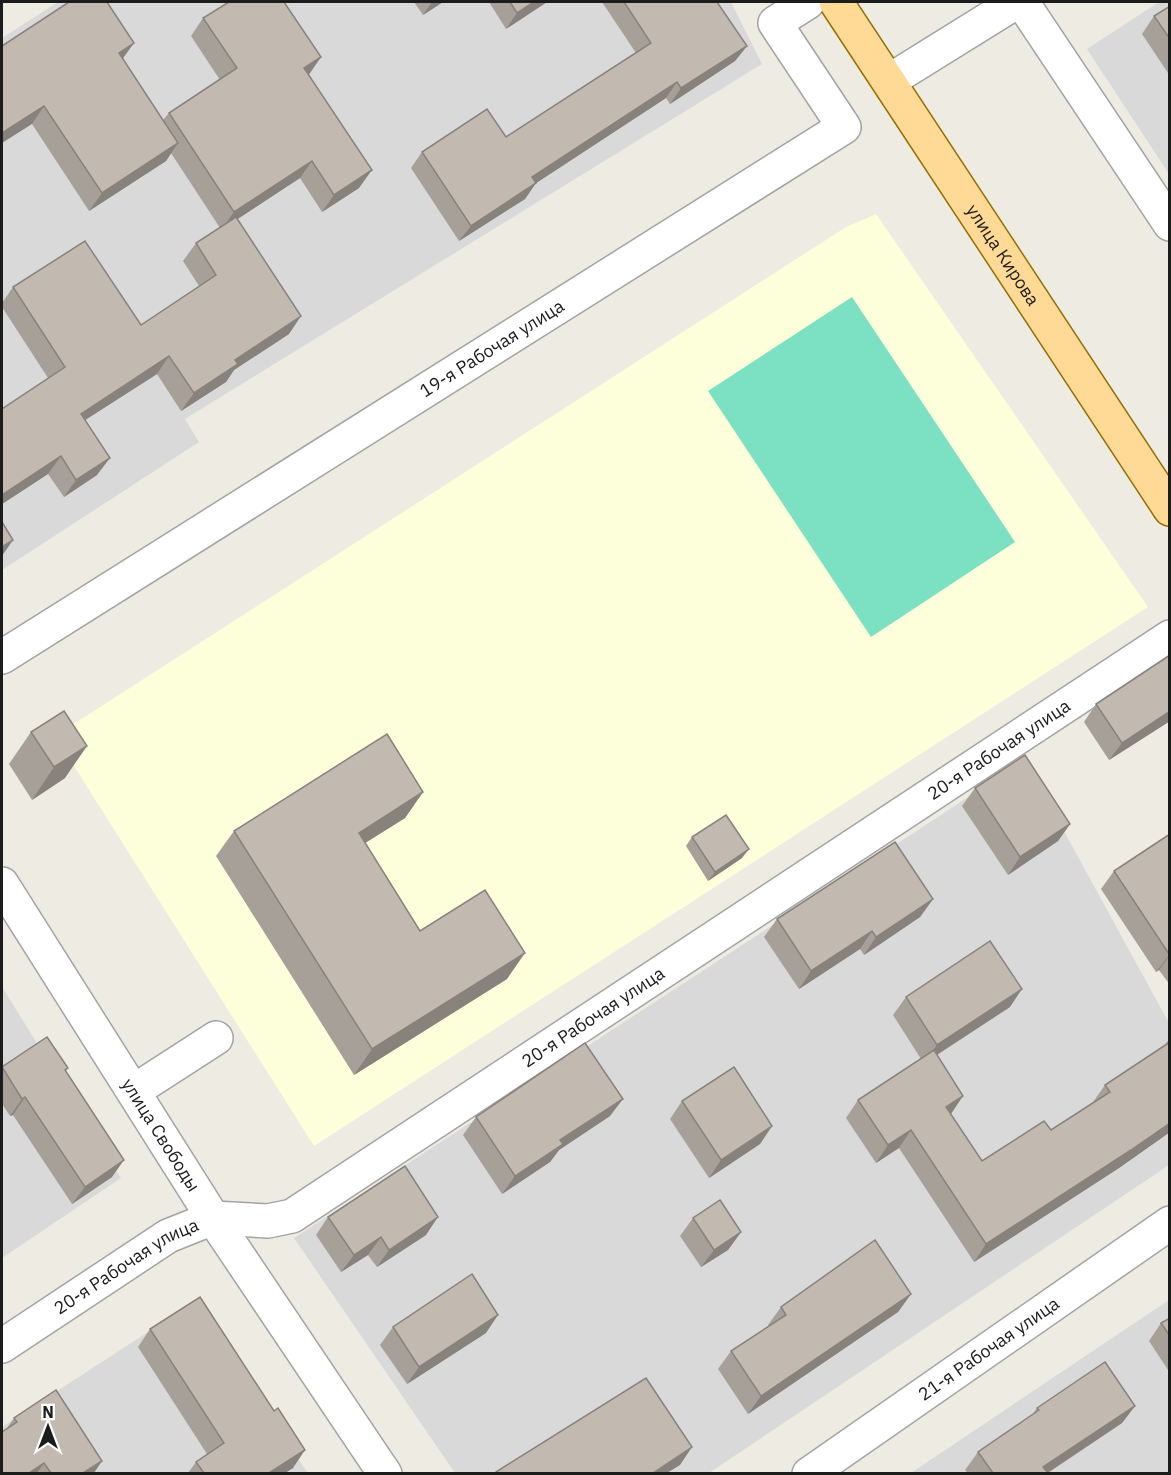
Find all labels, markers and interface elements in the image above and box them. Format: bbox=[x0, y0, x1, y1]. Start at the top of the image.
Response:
street label: улица Кирова bbox=[961, 200, 1045, 310]
street label: 19-я Рабочая улица bbox=[415, 294, 569, 402]
street label: 20-я Рабочая улица bbox=[923, 694, 1075, 805]
street label: 20-я Рабочая улица bbox=[517, 961, 669, 1072]
street label: улица Свободы bbox=[117, 1074, 205, 1196]
street label: 20-я Рабочая улица bbox=[49, 1213, 202, 1319]
street label: 21-я Рабочая улица bbox=[914, 1291, 1064, 1406]
north arrow bbox=[18, 1397, 78, 1457]
text: N bbox=[42, 1402, 54, 1422]

